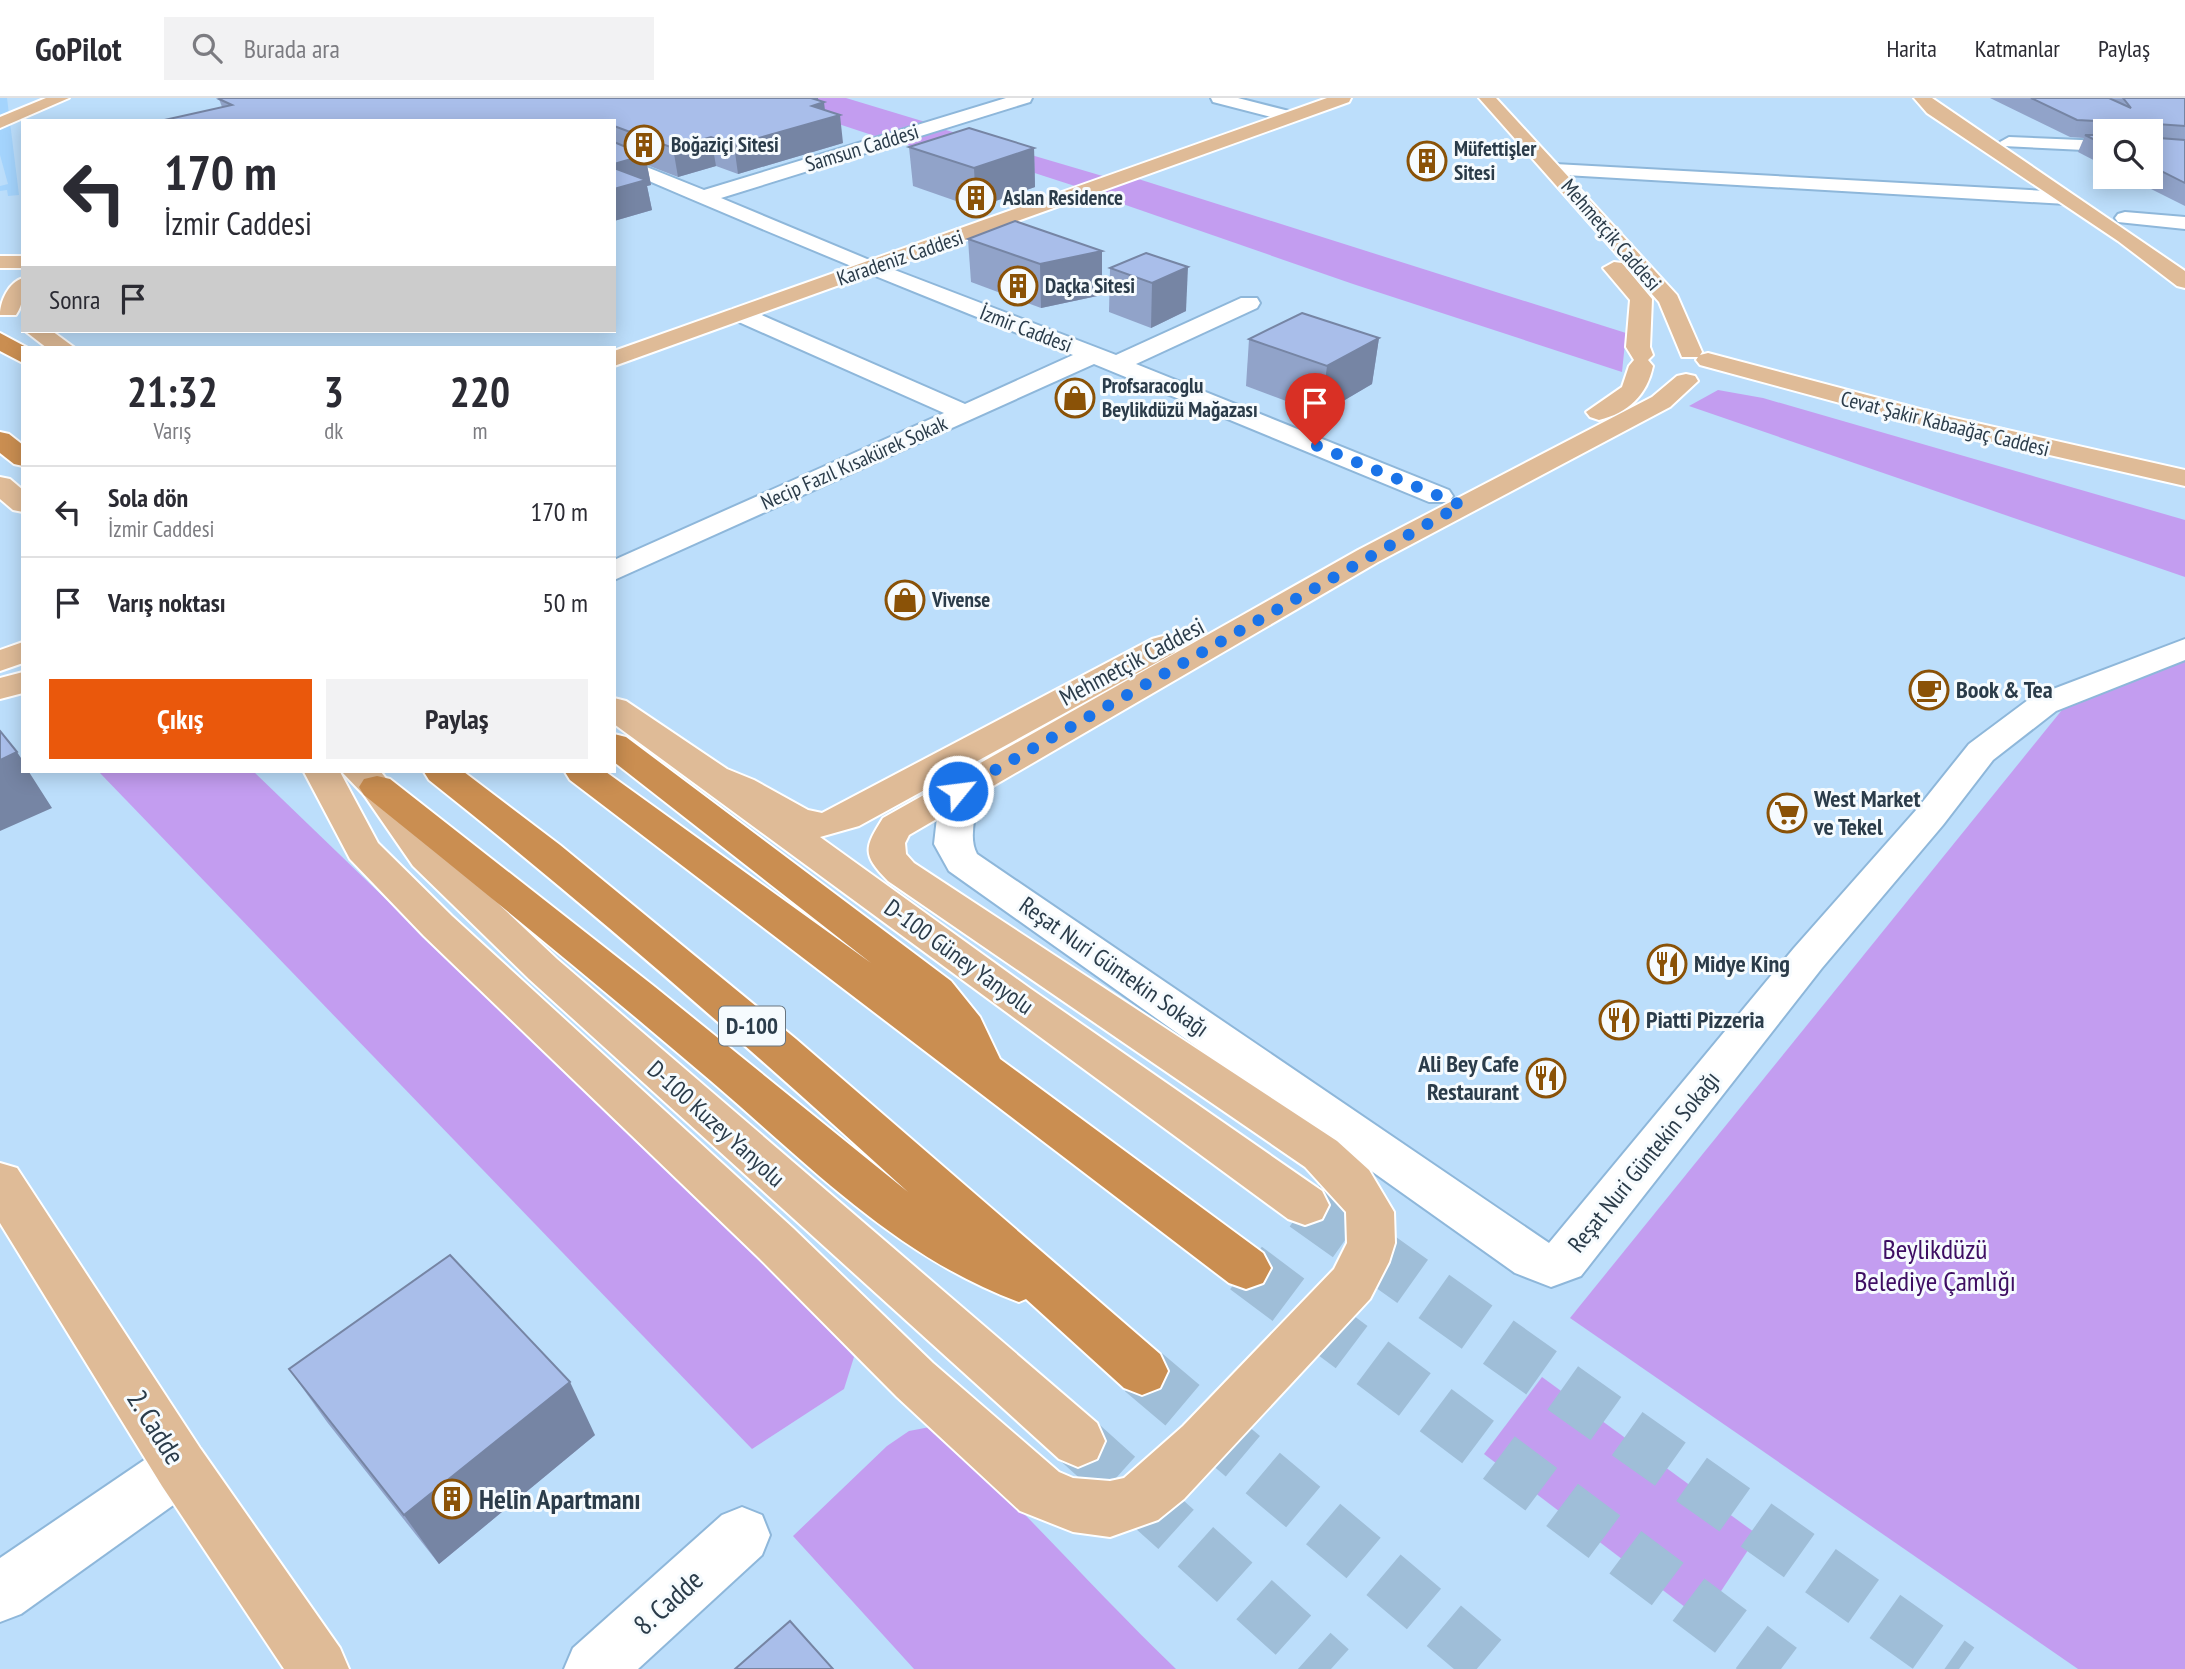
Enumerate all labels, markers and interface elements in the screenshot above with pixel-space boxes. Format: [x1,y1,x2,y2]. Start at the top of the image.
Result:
search box [164,17,654,80]
text: GoPilot [35,27,122,70]
icon: search [188,29,226,67]
text: Burada ara [244,32,340,65]
text: Harita [1886,33,1937,64]
text: Katmanlar [1975,33,2060,64]
text: Paylaş [2098,33,2150,64]
street label: Samsun Caddesi [802,117,922,178]
map controls [2093,119,2163,189]
button: search [2093,119,2163,189]
building icon: Boğaziçi Sitesi [623,124,665,166]
place label: Boğaziçi Sitesi [671,131,779,158]
place label: Müfettişler Sitesi [1454,135,1537,186]
text: 170 m [164,140,277,204]
building icon: Müfettişler Sitesi [1406,140,1448,182]
icon: left [49,147,140,238]
street label: Mehmetçik Caddesi [1555,173,1667,296]
building icon: Aslan Residence [955,177,997,219]
place label: Aslan Residence [1002,184,1123,211]
text: İzmir Caddesi [164,202,312,244]
street label: Karadeniz Caddesi [833,223,967,292]
building icon: Daçka Sitesi [997,265,1039,307]
place label: Daçka Sitesi [1045,272,1135,299]
icon: arrive [114,280,152,318]
text: Sonra [49,283,100,316]
street label: İzmir Caddesi [976,299,1076,359]
text: 21:32 [127,364,218,419]
text: 3 [324,364,344,419]
text: 220 [450,364,510,419]
place label: Profsaracoglu Beylikdüzü Mağazası [1102,372,1258,423]
pin [1285,373,1345,445]
shop icon: Profsaracoglu Beylikdüzü Mağazası [1054,377,1096,419]
icon: arrive [1296,384,1334,422]
street label: Cevat Şakir Kabaağaç Caddesi [1838,385,2052,462]
street label: Necip Fazıl Kısakürek Sokak [757,409,951,516]
text: Varış [153,416,191,445]
text: dk [324,416,343,445]
text: m [472,416,487,445]
text: Sola dön [108,481,188,514]
icon: left [49,493,87,531]
text: 170 m [530,495,588,528]
text: İzmir Caddesi [108,514,214,543]
shop icon: Vivense [884,579,926,621]
icon: arrive [49,584,87,622]
text: Varış noktası [108,586,226,619]
text: 50 m [542,586,588,619]
place label: Vivense [931,586,990,613]
street label: Mehmetçik Caddesi [1054,610,1209,713]
cafe icon: Book & Tea [1908,669,1950,711]
place label: Book & Tea [1956,674,2053,705]
button: Çıkış [49,679,312,759]
button: Paylaş [326,679,588,759]
position arrow [921,754,995,828]
place label: West Market ve Tekel [1813,783,1921,842]
supermarket icon: West Market ve Tekel [1766,792,1808,834]
street label: Reşat Nuri Güntekin Sokağı [1013,890,1215,1044]
street label: D-100 Güney Yanyolu [878,892,1040,1021]
restaurant icon: Midye King [1646,943,1688,985]
place label: Midye King [1694,948,1790,979]
restaurant icon: Piatti Pizzeria [1598,999,1640,1041]
place label: Piatti Pizzeria [1646,1004,1765,1035]
road number: D-100 [719,1007,785,1046]
place label: Ali Bey Cafe Restaurant [1417,1048,1519,1107]
street label: D-100 Kuzey Yanyolu [641,1054,792,1194]
restaurant icon: Ali Bey Cafe Restaurant [1525,1057,1567,1099]
street label: Reşat Nuri Güntekin Sokağı [1561,1065,1726,1259]
park label: Beylikdüzü Belediye Çamlığı [1854,1230,2016,1299]
street label: 2. Cadde [119,1383,194,1471]
building icon: Helin Apartmanı [431,1478,473,1520]
place label: Helin Apartmanı [479,1480,641,1517]
street label: 8. Cadde [625,1561,710,1643]

